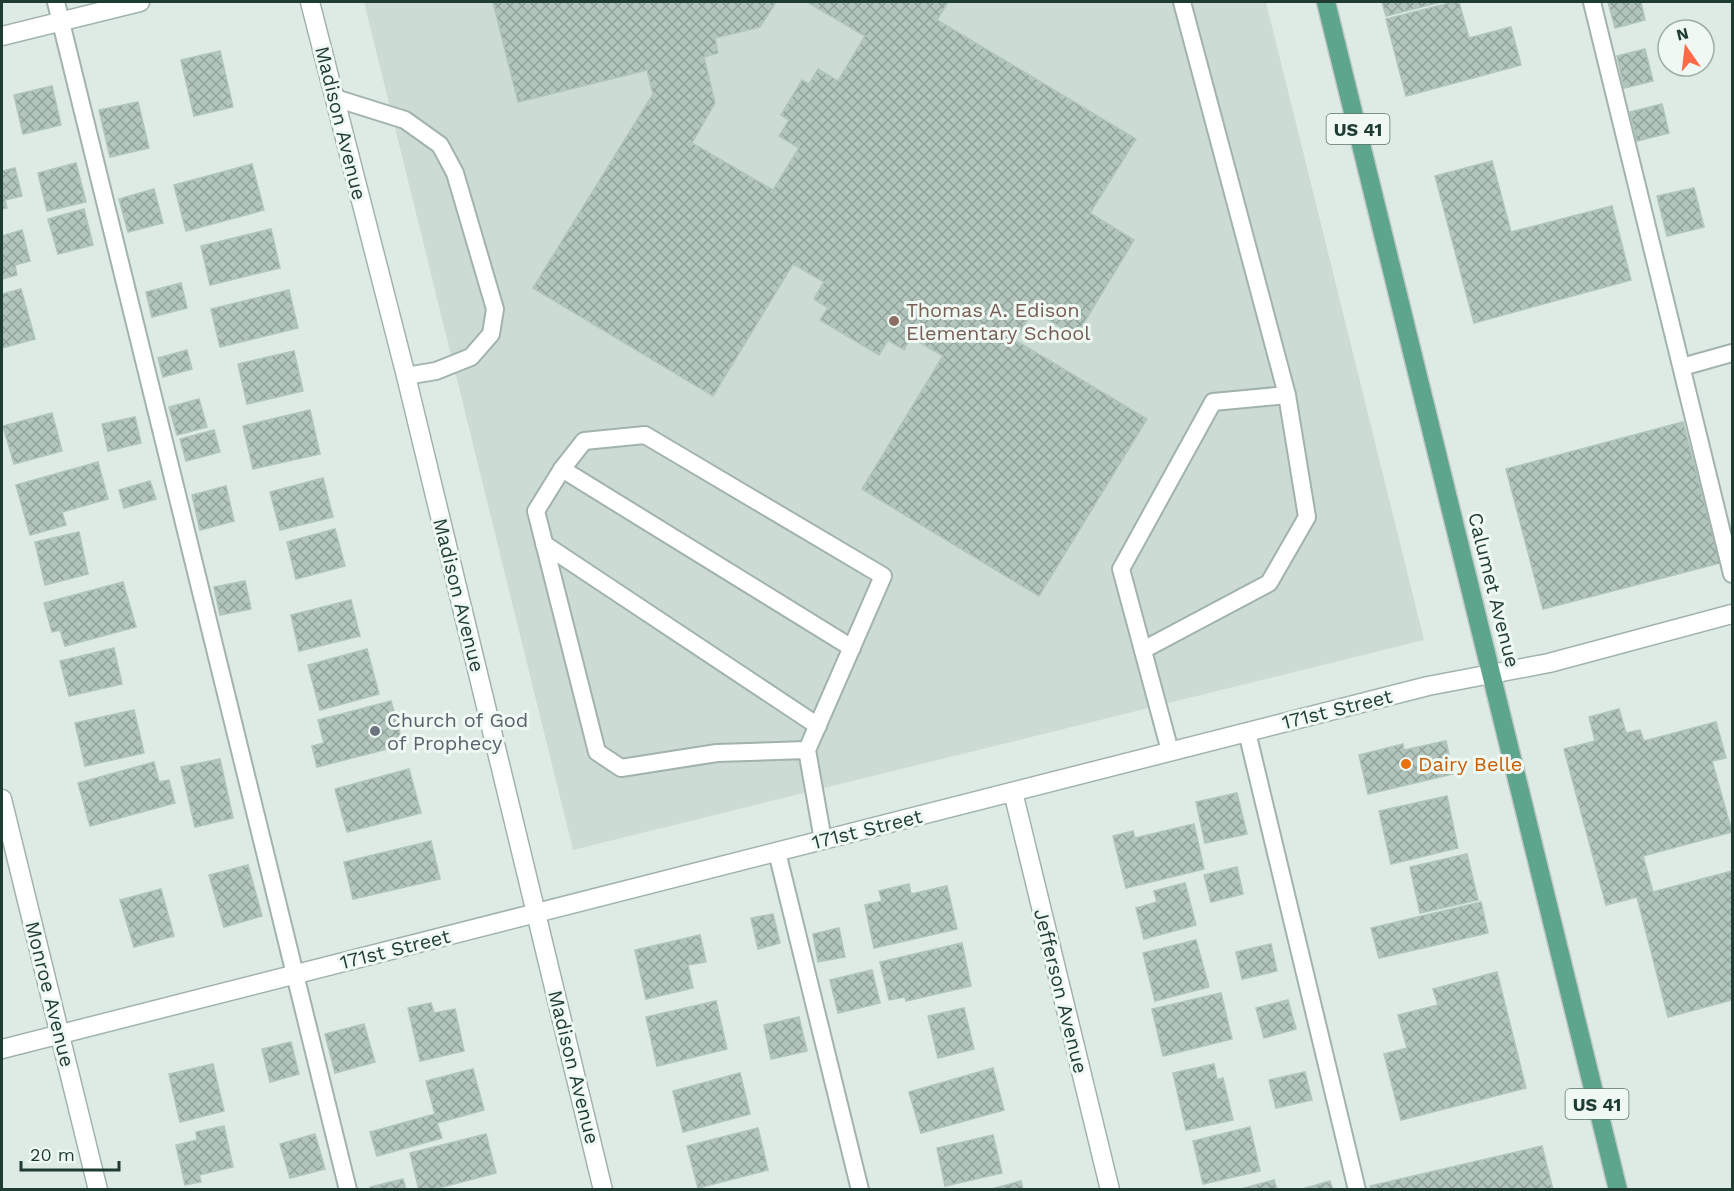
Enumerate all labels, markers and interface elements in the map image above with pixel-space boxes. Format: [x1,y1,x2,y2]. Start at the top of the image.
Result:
north arrow [1656,18,1716,78]
text: N [1674,23,1691,45]
street label: Madison Avenue [310,44,372,202]
road number: US 41 [1326,114,1390,144]
place label: Thomas A. Edison Elementary School [906,298,1090,345]
marker: Thomas A. Edison Elementary School [887,314,901,328]
street label: Calumet Avenue [1463,510,1525,670]
street label: Madison Avenue [428,516,490,674]
street label: 171st Street [1279,684,1395,734]
place label: Church of God of Prophecy [387,708,528,755]
marker: Church of God of Prophecy [368,724,382,738]
place label: Dairy Belle [1418,752,1522,776]
marker: Dairy Belle [1399,757,1413,771]
street label: 171st Street [809,804,925,854]
street label: Jefferson Avenue [1029,906,1093,1076]
street label: Monroe Avenue [20,919,80,1069]
street label: 171st Street [337,924,453,974]
street label: Madison Avenue [543,988,605,1146]
road number: US 41 [1566,1089,1628,1119]
scale bar [21,1134,118,1172]
text: 20 m [30,1144,75,1165]

